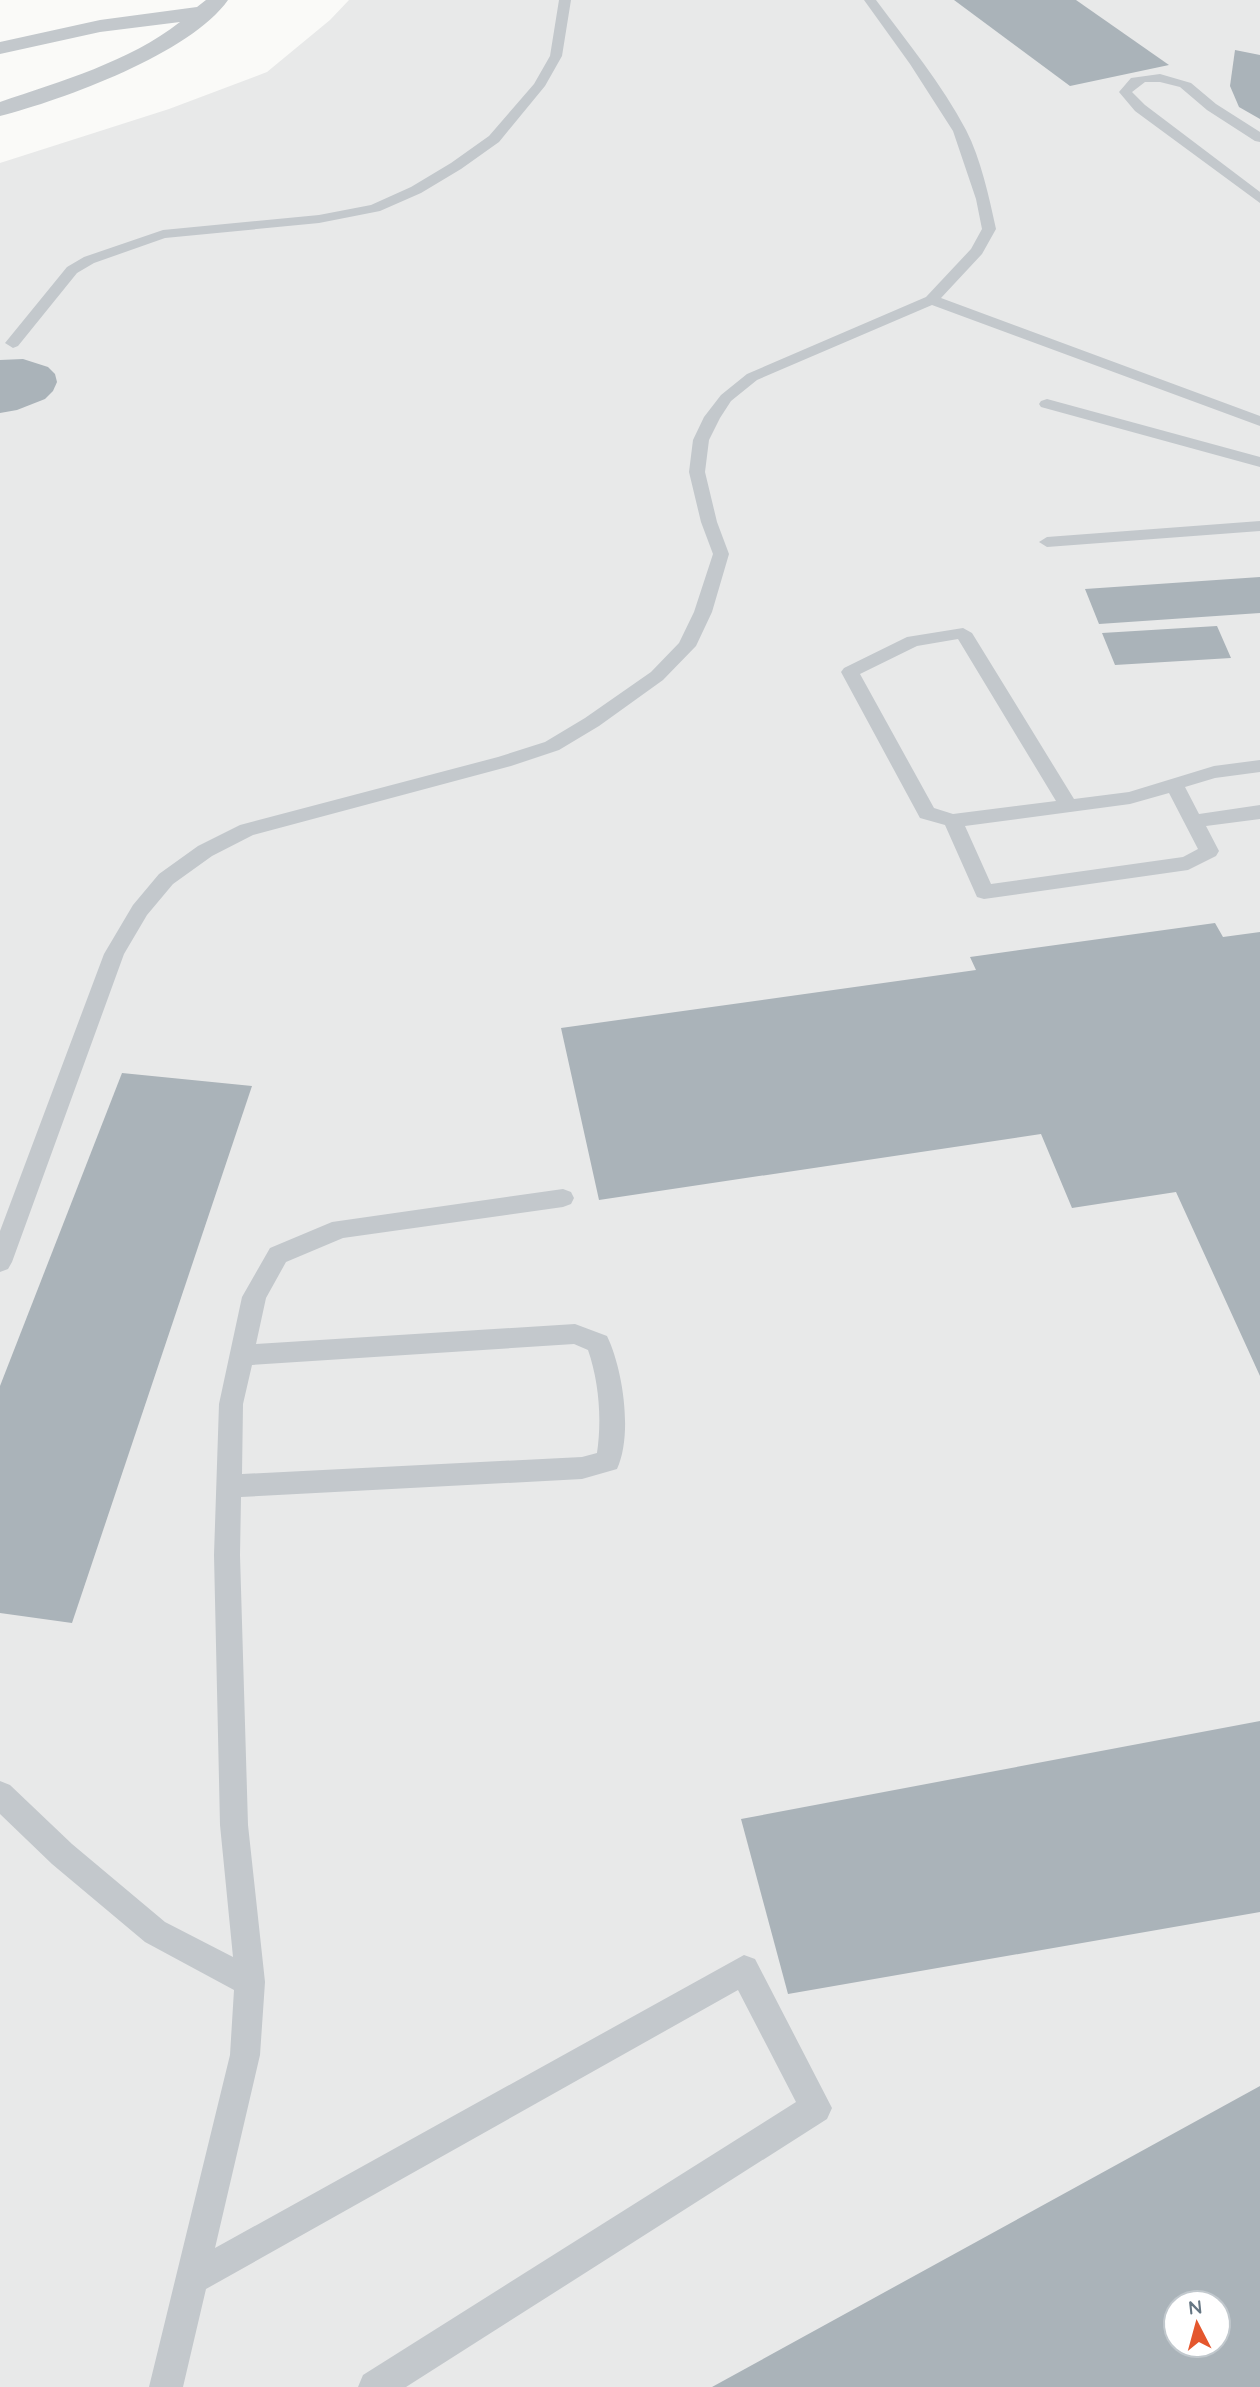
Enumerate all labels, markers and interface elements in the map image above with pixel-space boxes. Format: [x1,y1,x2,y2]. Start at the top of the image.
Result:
north arrow [1162,2289,1232,2359]
text: N [1187,2294,1203,2320]

